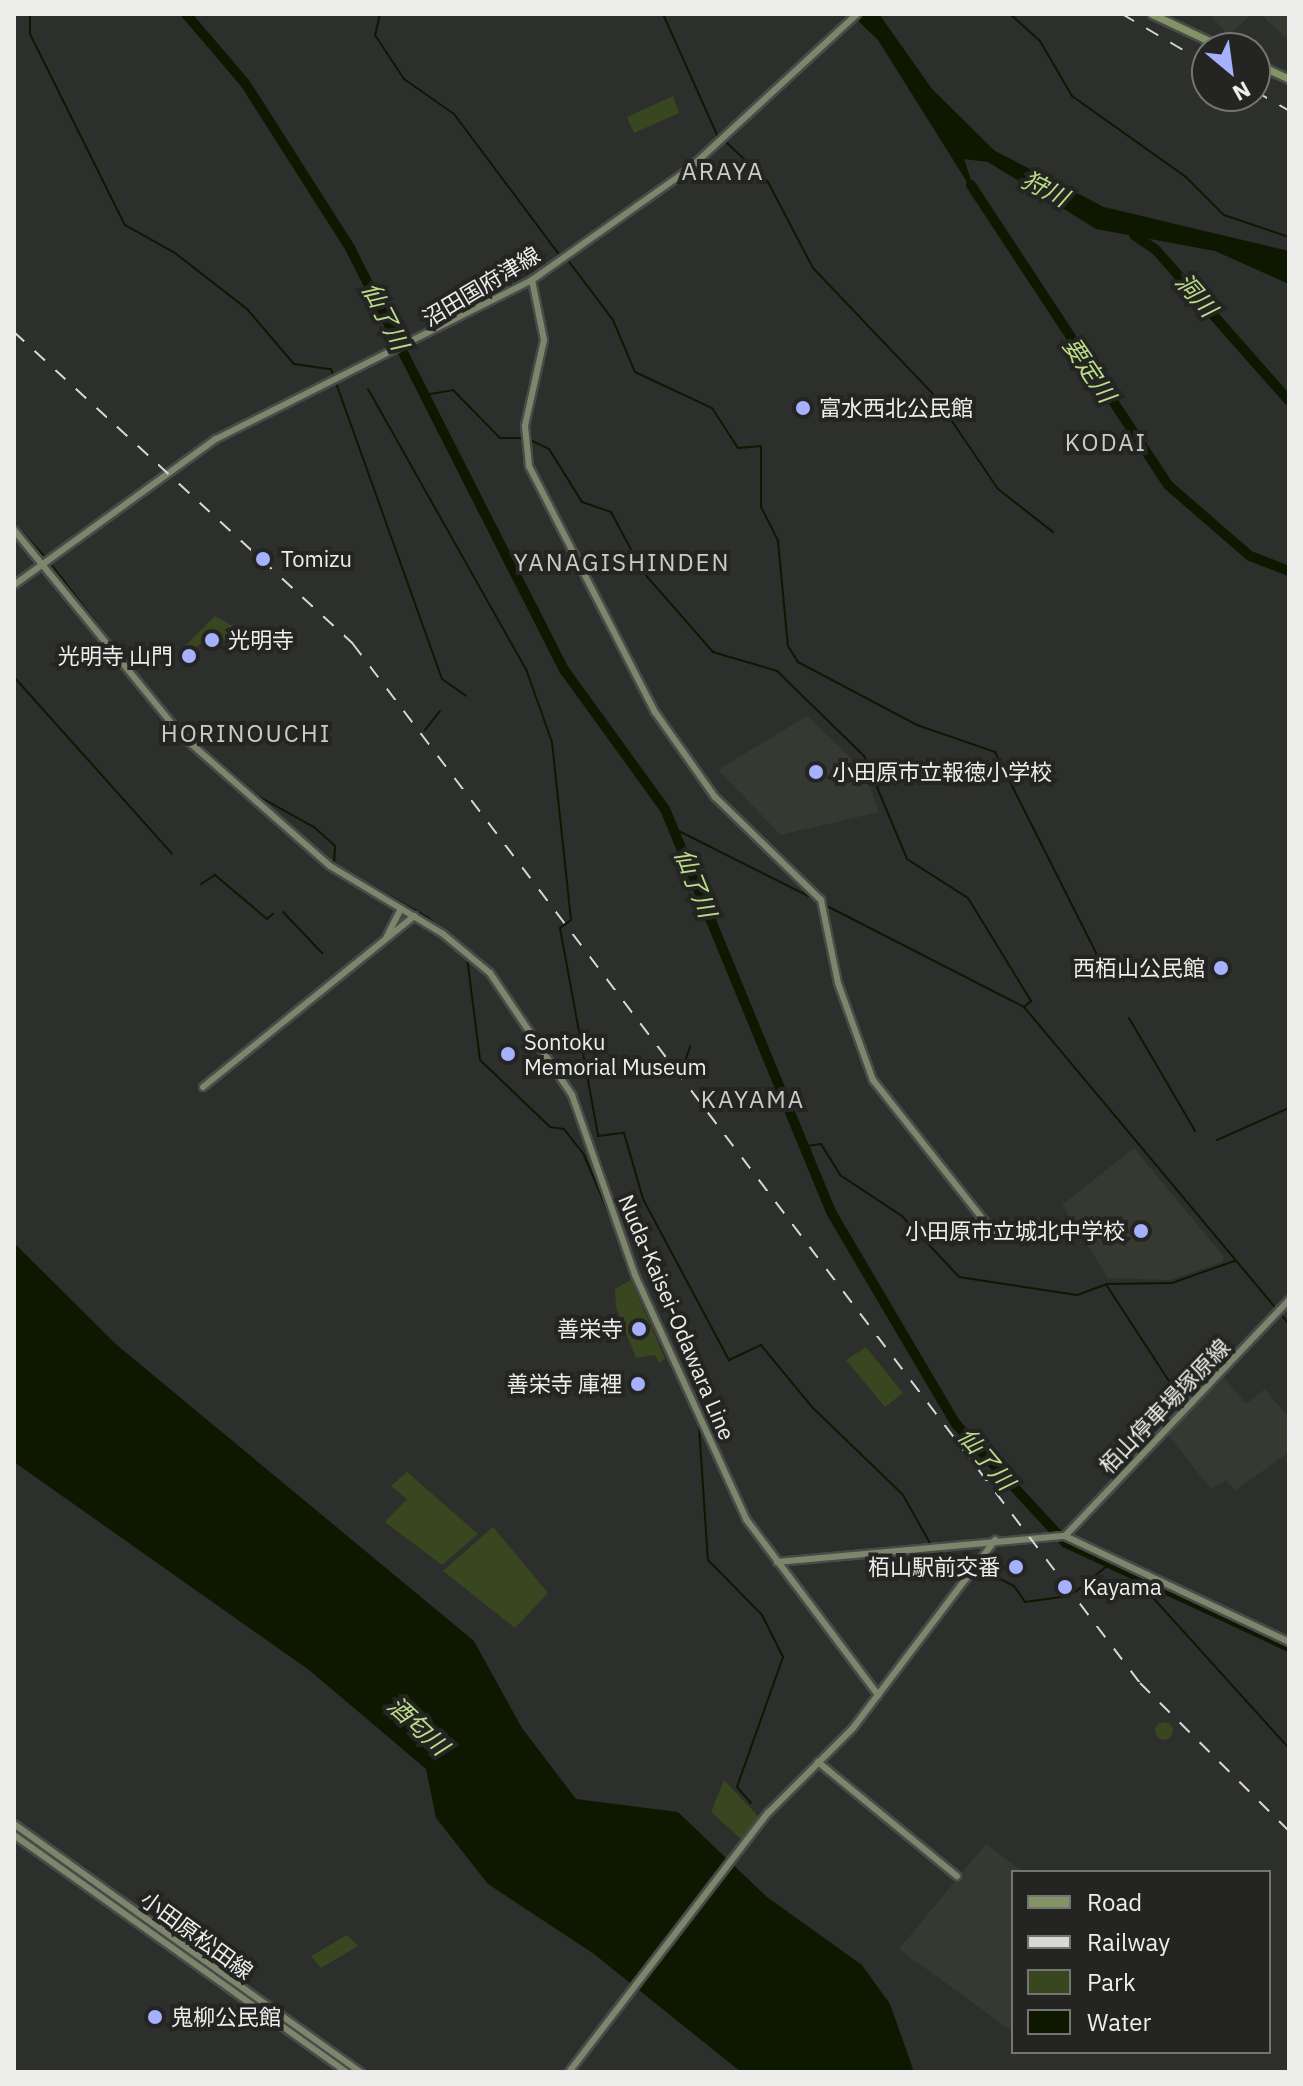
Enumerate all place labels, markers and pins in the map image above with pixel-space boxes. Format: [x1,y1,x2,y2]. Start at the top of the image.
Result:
place label: 富水西北公民館 [819,395,973,421]
marker: 富水西北公民館 [794,399,812,417]
place label: Tomizu [281,546,352,572]
marker: Tomizu [252,548,274,570]
place label: 光明寺 [228,627,294,653]
marker: 光明寺 [203,631,221,649]
place label: 光明寺 山門 [58,643,173,669]
marker: 光明寺 山門 [180,647,198,665]
place label: 小田原市立報徳小学校 [832,759,1052,785]
marker: 小田原市立報徳小学校 [807,763,825,781]
place label: 西栢山公民館 [1073,955,1205,981]
marker: 西栢山公民館 [1212,959,1230,977]
place label: Sontoku Memorial Museum [524,1028,707,1080]
marker: Sontoku Memorial Museum [499,1045,517,1063]
place label: 小田原市立城北中学校 [905,1218,1125,1244]
marker: 小田原市立城北中学校 [1132,1222,1150,1240]
place label: 善栄寺 [557,1316,623,1342]
marker: 善栄寺 [630,1320,648,1338]
place label: 善栄寺 庫裡 [507,1371,622,1397]
marker: 善栄寺 庫裡 [629,1375,647,1393]
place label: 栢山駅前交番 [868,1554,1000,1580]
marker: 栢山駅前交番 [1007,1558,1025,1576]
place label: Kayama [1083,1574,1162,1600]
marker: Kayama [1054,1576,1076,1598]
place label: 鬼柳公民館 [171,2004,281,2030]
marker: 鬼柳公民館 [146,2008,164,2026]

